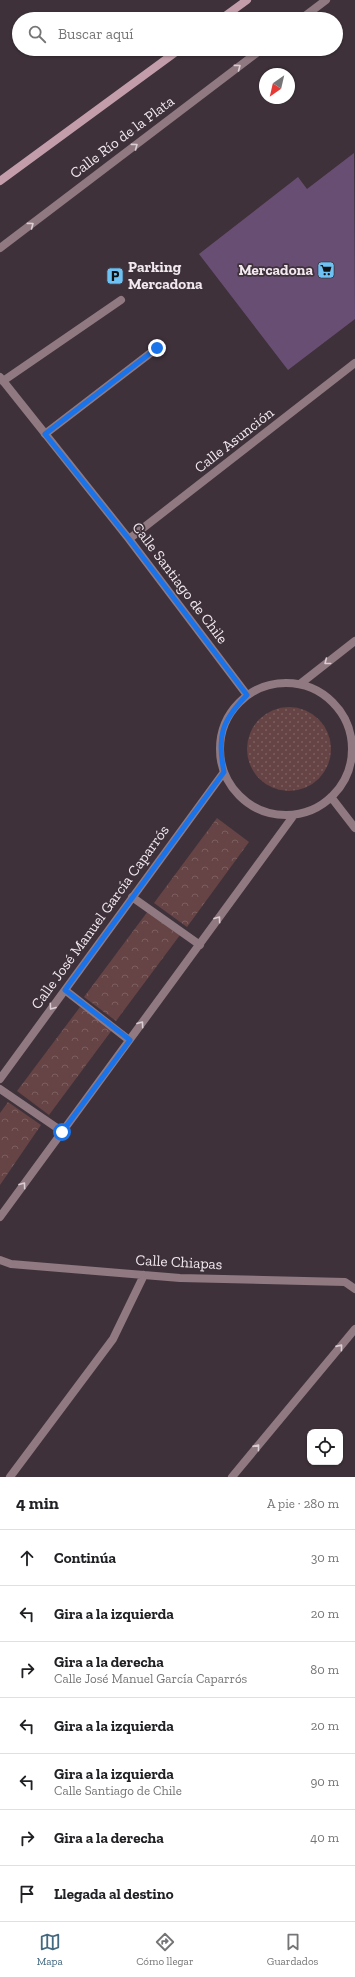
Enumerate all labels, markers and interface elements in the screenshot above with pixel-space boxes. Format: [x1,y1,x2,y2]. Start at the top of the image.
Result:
search box [12,12,343,56]
icon: search [26,23,48,45]
text: Buscar aquí [58,25,134,43]
one-way arrow [234,64,241,72]
north arrow [259,68,295,104]
street label: Calle Río de la Plata [66,92,178,182]
one-way arrow [130,144,137,151]
one-way arrow [27,222,34,229]
place label: Parking Mercadona [128,258,203,293]
supermarket icon: Mercadona [316,260,336,280]
place label: Mercadona [238,261,313,279]
parking icon: Parking Mercadona [105,266,125,286]
route end [148,339,166,357]
street label: Calle Asunción [191,403,278,477]
street label: Calle Santiago de Chile [128,519,232,647]
one-way arrow [325,658,332,665]
street label: Calle José Manuel García Caparrós [27,821,173,1013]
one-way arrow [214,917,221,924]
one-way arrow [50,1003,57,1010]
one-way arrow [137,1021,144,1028]
route start [53,1123,71,1141]
one-way arrow [18,1183,25,1190]
street label: Calle Chiapas [135,1251,223,1273]
one-way arrow [335,1344,342,1352]
map controls [307,1429,343,1465]
button: locate [307,1429,343,1465]
one-way arrow [253,1445,260,1452]
text: 4 min [16,1493,59,1513]
text: A pie · 280 m [267,1496,339,1511]
icon: ahead [16,1547,38,1569]
text: Continúa [54,1549,116,1567]
text: 30 m [311,1550,339,1565]
icon: left [16,1603,38,1625]
text: Gira a la izquierda [54,1605,174,1623]
text: 20 m [311,1606,339,1621]
text: Gira a la derecha [54,1653,164,1671]
icon: right [16,1659,38,1681]
text: 80 m [310,1662,339,1677]
text: Calle José Manuel García Caparrós [54,1671,247,1686]
icon: left [16,1715,38,1737]
text: Gira a la izquierda [54,1717,174,1735]
text: 20 m [311,1718,339,1733]
text: Gira a la izquierda [54,1765,174,1783]
icon: left [16,1771,38,1793]
text: 90 m [310,1774,339,1789]
text: Calle Santiago de Chile [54,1783,182,1798]
icon: right [16,1827,38,1849]
text: Gira a la derecha [54,1829,164,1847]
text: 40 m [310,1830,339,1845]
icon: arrive [16,1883,38,1905]
text: Llegada al destino [54,1885,174,1903]
tab: Mapa [37,1931,63,1968]
tab: Cómo llegar [136,1931,194,1968]
tab: Guardados [267,1931,318,1968]

